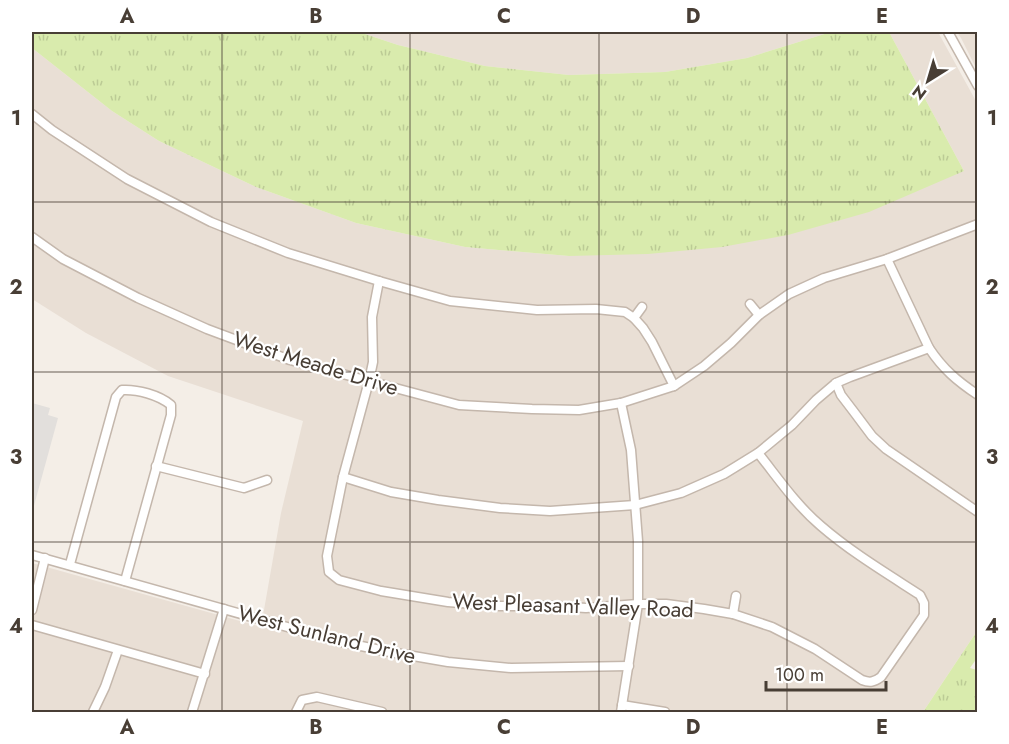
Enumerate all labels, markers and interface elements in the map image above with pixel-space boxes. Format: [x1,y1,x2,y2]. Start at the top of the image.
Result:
text: A [119,2,135,31]
text: B [309,2,323,31]
text: C [497,2,511,31]
text: D [686,2,700,31]
text: E [876,2,888,31]
north arrow [898,51,958,111]
text: N [907,80,931,106]
text: 1 [11,104,21,133]
text: 1 [987,104,997,133]
text: 2 [9,273,23,302]
text: 2 [985,273,999,302]
street label: West Meade Drive [229,323,403,403]
text: 3 [10,443,22,472]
text: 3 [986,443,998,472]
street label: West Pleasant Valley Road [452,585,694,625]
street label: West Sunland Drive [235,596,419,672]
text: 4 [9,612,23,641]
text: 4 [985,612,999,641]
scale bar [766,654,886,692]
text: 100 m [775,662,824,688]
text: A [119,713,135,742]
text: B [309,713,323,742]
text: C [497,713,511,742]
text: D [686,713,700,742]
text: E [876,713,888,742]

